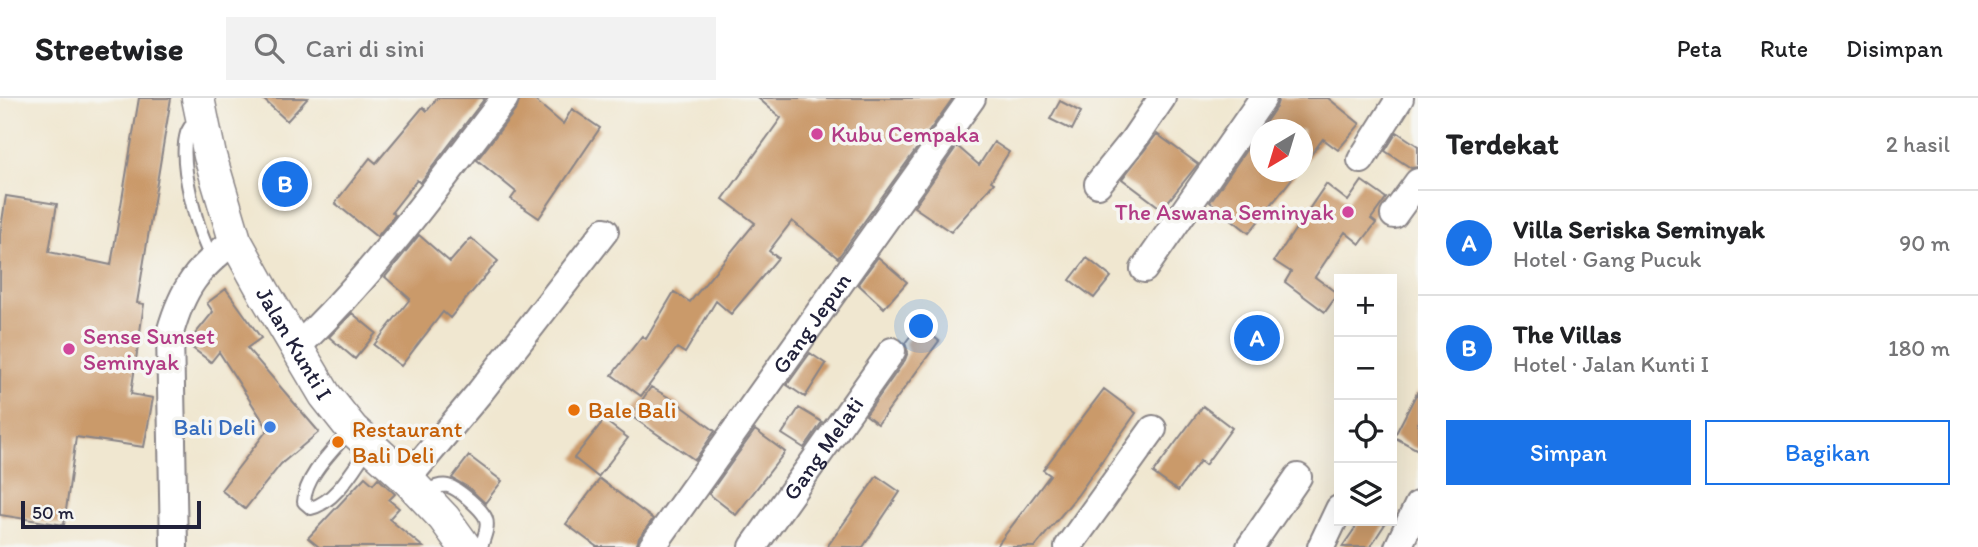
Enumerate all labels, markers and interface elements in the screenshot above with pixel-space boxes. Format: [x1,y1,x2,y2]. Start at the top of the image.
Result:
search box [226,17,716,80]
text: Streetwise [35,29,184,68]
icon: search [250,29,288,67]
text: Cari di sini [306,32,425,64]
text: Peta [1677,34,1722,63]
text: Rute [1760,34,1808,63]
text: Disimpan [1846,34,1943,63]
north arrow [1250,119,1313,182]
place label: Kubu Cempaka [831,120,980,148]
text: Terdekat [1446,125,1559,162]
marker: Kubu Cempaka [809,126,825,142]
text: 2 hasil [1886,130,1950,158]
pin: B [262,158,308,210]
place label: The Aswana Seminyak [1115,198,1334,226]
marker: The Aswana Seminyak [1340,204,1356,220]
text: Villa Seriska Seminyak [1513,213,1765,245]
text: A [1462,229,1476,257]
text: 90 m [1899,229,1950,257]
text: Hotel · Gang Pucuk [1513,245,1701,273]
street label: Gang Jepun [766,267,857,379]
map controls [1334,274,1397,526]
button: + [1334,274,1397,337]
street label: Jalan Kunti I [250,282,339,405]
your location [904,309,938,343]
pin: A [1234,312,1280,364]
text: The Villas [1513,318,1622,350]
place label: Sense Sunset Seminyak [83,322,215,376]
text: B [1462,334,1476,362]
text: 180 m [1888,334,1950,362]
button: − [1334,337,1397,400]
marker: Sense Sunset Seminyak [61,341,77,357]
text: Hotel · Jalan Kunti I [1513,350,1709,378]
street label: Gang Melati [777,391,869,505]
place label: Bale Bali [588,396,676,424]
button: locate [1334,400,1397,463]
marker: Bale Bali [566,402,582,418]
place label: Bali Deli [174,413,256,441]
place label: Restaurant Bali Deli [352,415,463,469]
marker: Bali Deli [262,419,278,435]
button: Simpan [1446,420,1691,485]
button: Bagikan [1705,420,1950,485]
marker: Restaurant Bali Deli [330,434,346,450]
button: layers [1334,463,1397,526]
scale bar [21,498,201,530]
text: 50 m [32,501,74,524]

